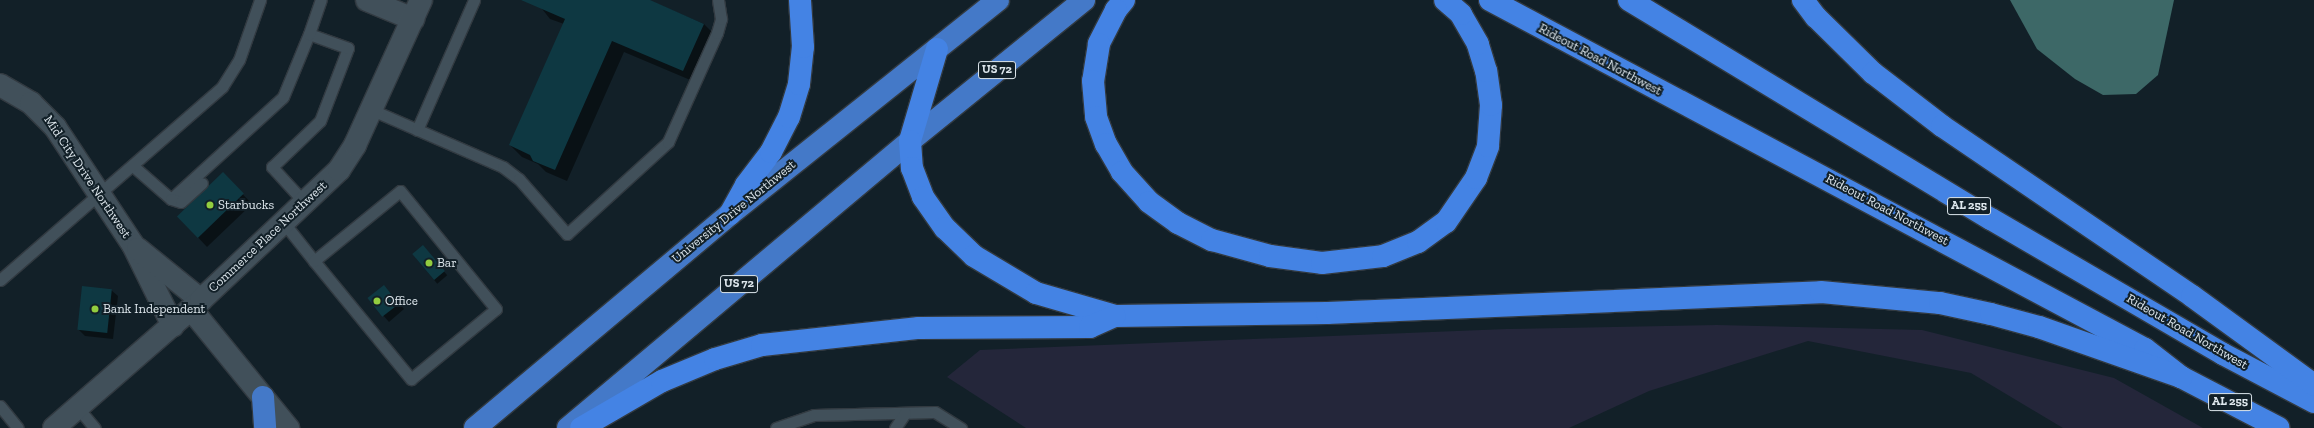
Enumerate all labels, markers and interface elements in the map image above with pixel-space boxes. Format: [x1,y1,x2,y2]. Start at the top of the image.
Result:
street label: Rideout Road Northwest [1536,21,1664,99]
road number: US 72 [978,60,1016,80]
street label: Mid City Drive Northwest [40,113,134,241]
street label: University Drive Northwest [669,157,799,267]
street label: Rideout Road Northwest [1823,171,1951,249]
street label: Commerce Place Northwest [206,178,330,296]
road number: AL 255 [1946,196,1992,216]
place label: Starbucks [218,197,274,213]
marker: Starbucks [205,200,215,210]
place label: Bar [437,255,457,271]
marker: Bar [424,258,434,268]
road number: US 72 [720,274,758,294]
street label: Rideout Road Northwest [2124,291,2250,373]
place label: Office [385,293,418,309]
marker: Office [372,296,382,306]
place label: Bank Independent [103,301,205,317]
marker: Bank Independent [90,304,100,314]
road number: AL 255 [2207,392,2253,412]

